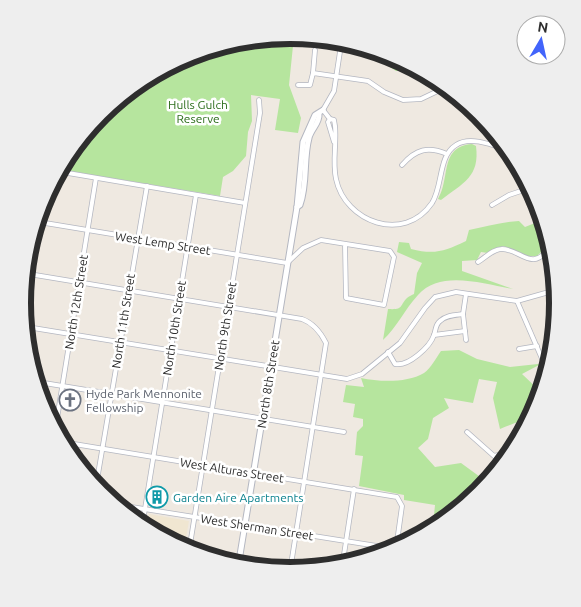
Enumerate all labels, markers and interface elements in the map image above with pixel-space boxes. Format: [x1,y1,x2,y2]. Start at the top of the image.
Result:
north arrow [516,15,566,65]
text: N [537,18,549,36]
park label: Hulls Gulch Reserve [168,98,228,125]
street label: West Lemp Street [114,229,212,257]
street label: North 12th Street [62,253,90,350]
street label: North 11th Street [109,272,137,369]
street label: North 10th Street [160,279,188,376]
street label: North 9th Street [212,281,238,371]
street label: North 8th Street [255,339,281,429]
place label: Hyde Park Mennonite Fellowship [86,387,202,414]
church icon: Hyde Park Mennonite Fellowship [58,388,82,412]
street label: West Alturas Street [179,455,285,485]
building icon: Garden Aire Apartments [145,485,169,509]
place label: Garden Aire Apartments [173,491,304,504]
street label: West Sherman Street [200,512,315,542]

